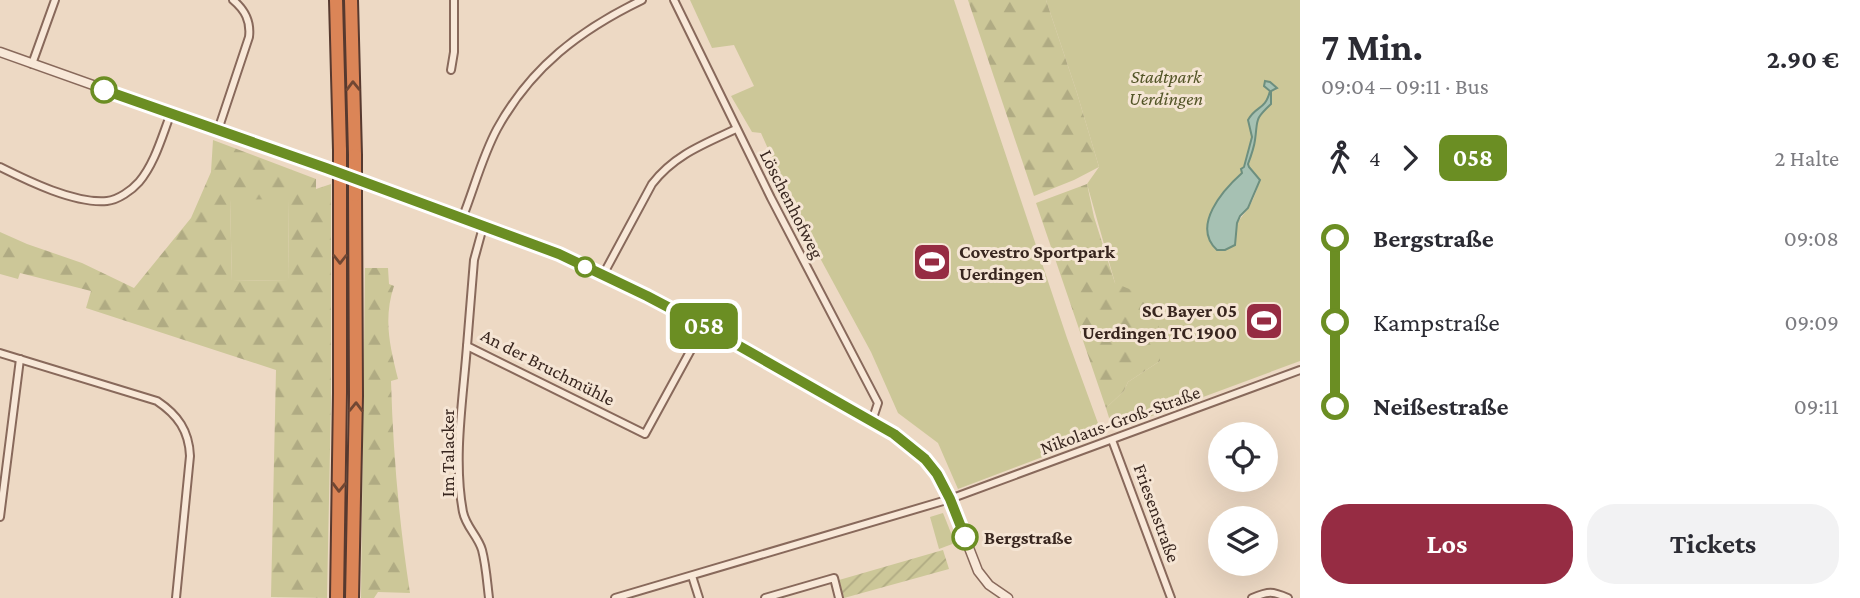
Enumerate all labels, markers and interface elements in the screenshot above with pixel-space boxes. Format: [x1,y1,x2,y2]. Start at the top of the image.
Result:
text: 7 Min. [1321,26,1423,68]
text: 2.90 € [1767,45,1839,74]
park label: Stadtpark Uerdingen [1129,66,1203,109]
text: 09:04 – 09:11 · Bus [1321,73,1489,99]
unlabelled marker [91,77,117,103]
one-way arrow [345,81,361,91]
icon: walk [1321,139,1359,177]
icon: forward [1391,139,1429,177]
text: 058 [1453,144,1493,171]
text: 4 [1369,145,1381,171]
text: 2 Halte [1774,145,1839,171]
street label: Löschenhofweg [756,146,828,262]
text: Bergstraße [1373,224,1494,253]
text: 09:08 [1784,225,1839,251]
sports icon: Covestro Sportpark Uerdingen [911,241,953,283]
place label: Covestro Sportpark Uerdingen [959,241,1116,284]
one-way arrow [332,255,348,265]
unlabelled marker [575,257,595,277]
place label: SC Bayer 05 Uerdingen TC 1900 [1082,300,1237,343]
sports icon: SC Bayer 05 Uerdingen TC 1900 [1243,300,1285,342]
line badge: 058 [664,303,744,349]
text: Kampstraße [1373,308,1500,337]
text: 09:09 [1784,309,1839,335]
text: 058 [684,312,724,339]
street label: An der Bruchmühle [478,324,618,410]
street label: Nikolaus-Groß-Straße [1037,381,1203,459]
text: Neißestraße [1373,392,1509,421]
text: 09:11 [1794,393,1839,419]
one-way arrow [348,402,363,413]
street label: Im Talacker [437,408,458,497]
map controls [1208,422,1278,576]
button: locate [1208,422,1278,492]
street label: Friesenstraße [1129,461,1185,565]
one-way arrow [331,482,346,493]
button: Los [1321,504,1573,584]
button: Tickets [1587,504,1839,584]
button: layers [1208,506,1278,576]
marker: Bergstraße [952,524,978,550]
place label: Bergstraße [984,527,1072,548]

